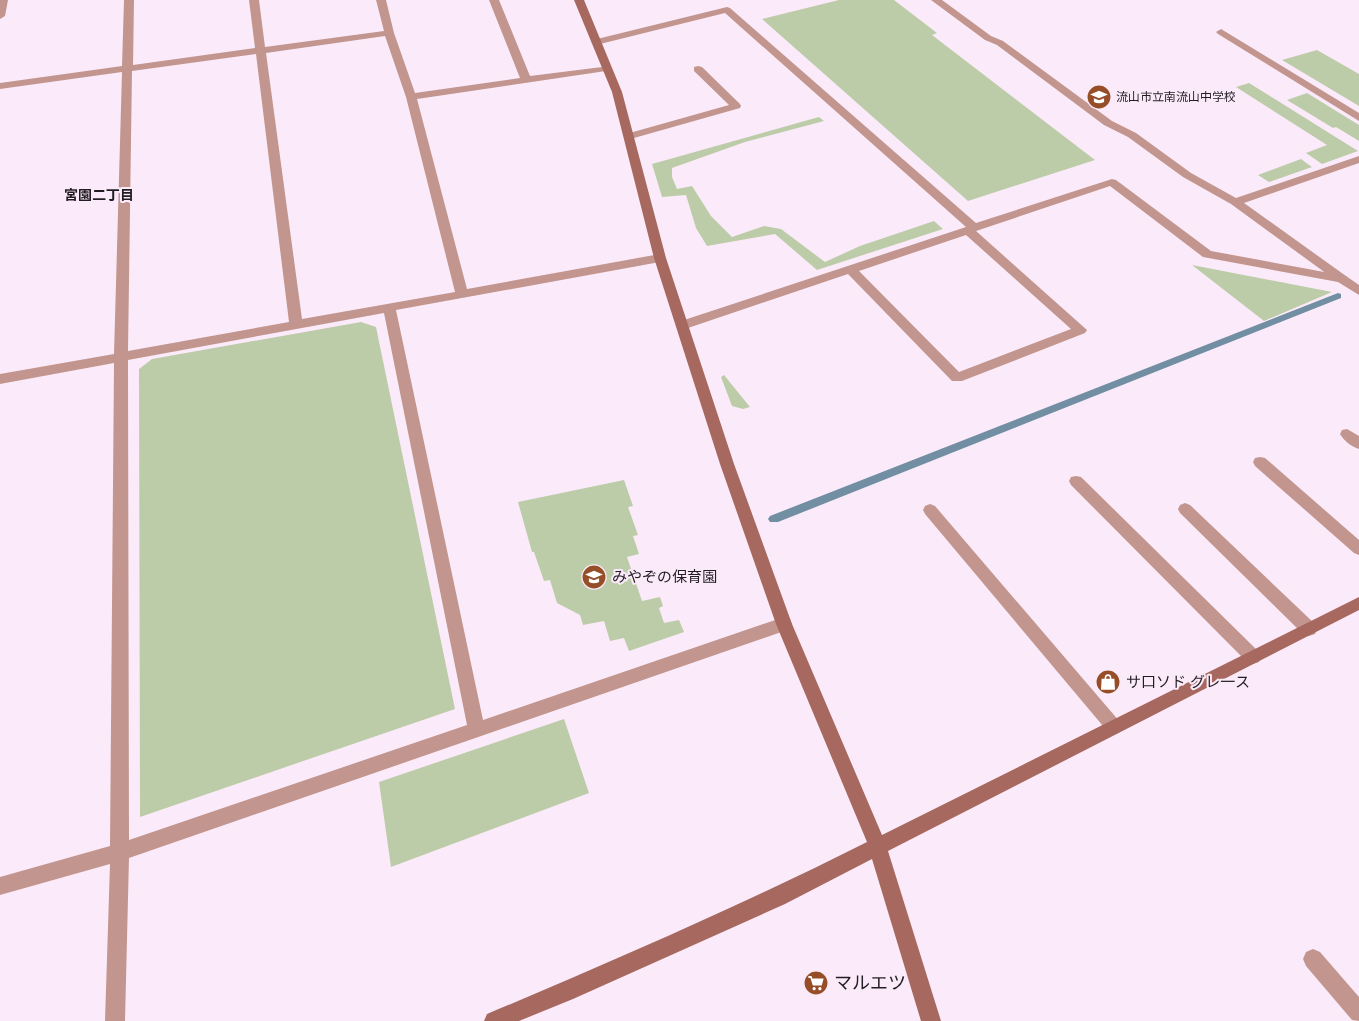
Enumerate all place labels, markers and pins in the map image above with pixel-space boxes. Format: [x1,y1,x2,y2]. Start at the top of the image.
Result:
school or university icon: 流山市立南流山中学校 [1086,84,1112,110]
place label: 流山市立南流山中学校 [1116,90,1236,104]
school or university icon: みやぞの保育園 [581,564,607,590]
place label: みやぞの保育園 [612,568,717,586]
shop icon: サ口ソド グレ一ス [1095,669,1121,695]
place label: サ口ソド グレ一ス [1126,673,1250,691]
supermarket icon: マルエツ [803,970,829,996]
place label: マルエツ [834,972,906,994]

